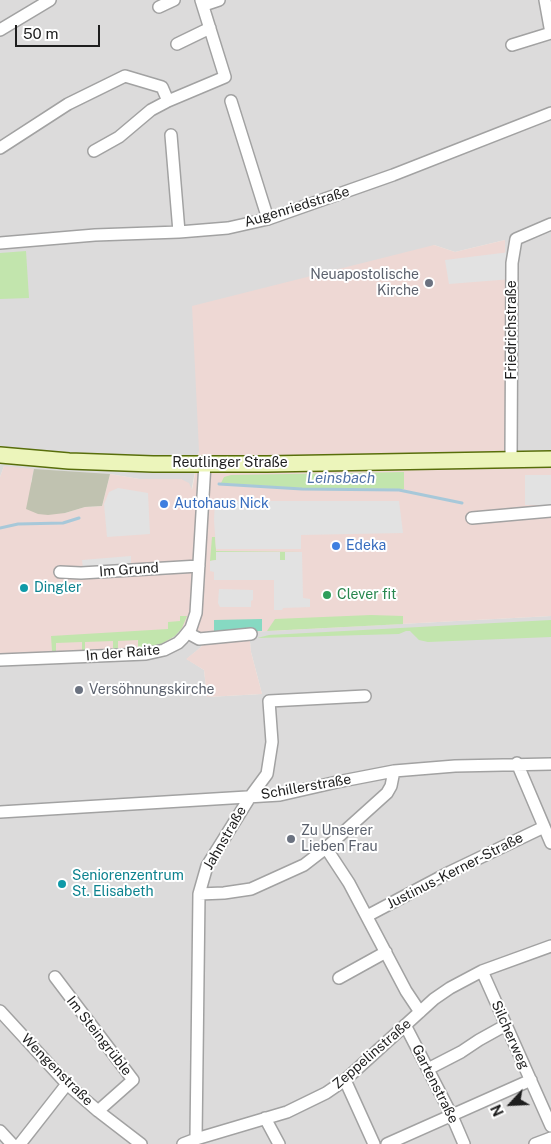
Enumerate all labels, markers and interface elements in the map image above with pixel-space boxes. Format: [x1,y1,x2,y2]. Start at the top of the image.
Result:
scale bar [18,15,102,47]
text: 50 m [23,25,58,42]
street label: Augenriedstraße [242,183,352,231]
place label: Neuapostolische Kirche [310,267,419,300]
marker: Neuapostolische Kirche [423,277,435,289]
street label: Friedrichstraße [504,280,520,380]
street label: Reutlinger Straße [172,455,288,471]
water label: Leinsbach [307,469,375,487]
place label: Autohaus Nick [174,496,269,512]
marker: Autohaus Nick [158,498,170,510]
place label: Edeka [346,538,386,554]
marker: Edeka [330,540,342,552]
street label: Im Grund [99,560,159,580]
place label: Dingler [34,580,81,596]
marker: Dingler [18,582,30,594]
place label: Clever fit [337,587,397,603]
marker: Clever fit [321,589,333,601]
street label: In der Raite [85,641,161,665]
place label: Versöhnungskirche [89,682,214,698]
marker: Versöhnungskirche [73,684,85,696]
street label: Schillerstraße [260,771,352,803]
street label: Jahnstraße [200,803,250,873]
place label: Zu Unserer Lieben Frau [301,823,378,856]
street label: Justinus-Kerner-Straße [384,829,526,913]
marker: Zu Unserer Lieben Frau [285,833,297,845]
place label: Seniorenzentrum St. Elisabeth [72,868,184,900]
marker: Seniorenzentrum St. Elisabeth [56,878,68,890]
street label: Im Steingrüble [63,993,135,1079]
street label: Silcherweg [487,998,533,1072]
street label: Zeppelinstraße [329,1015,415,1093]
street label: Wengenstraße [18,1031,96,1109]
street label: Gartenstraße [408,1042,462,1126]
north arrow [486,1079,536,1129]
text: N [488,1102,507,1119]

